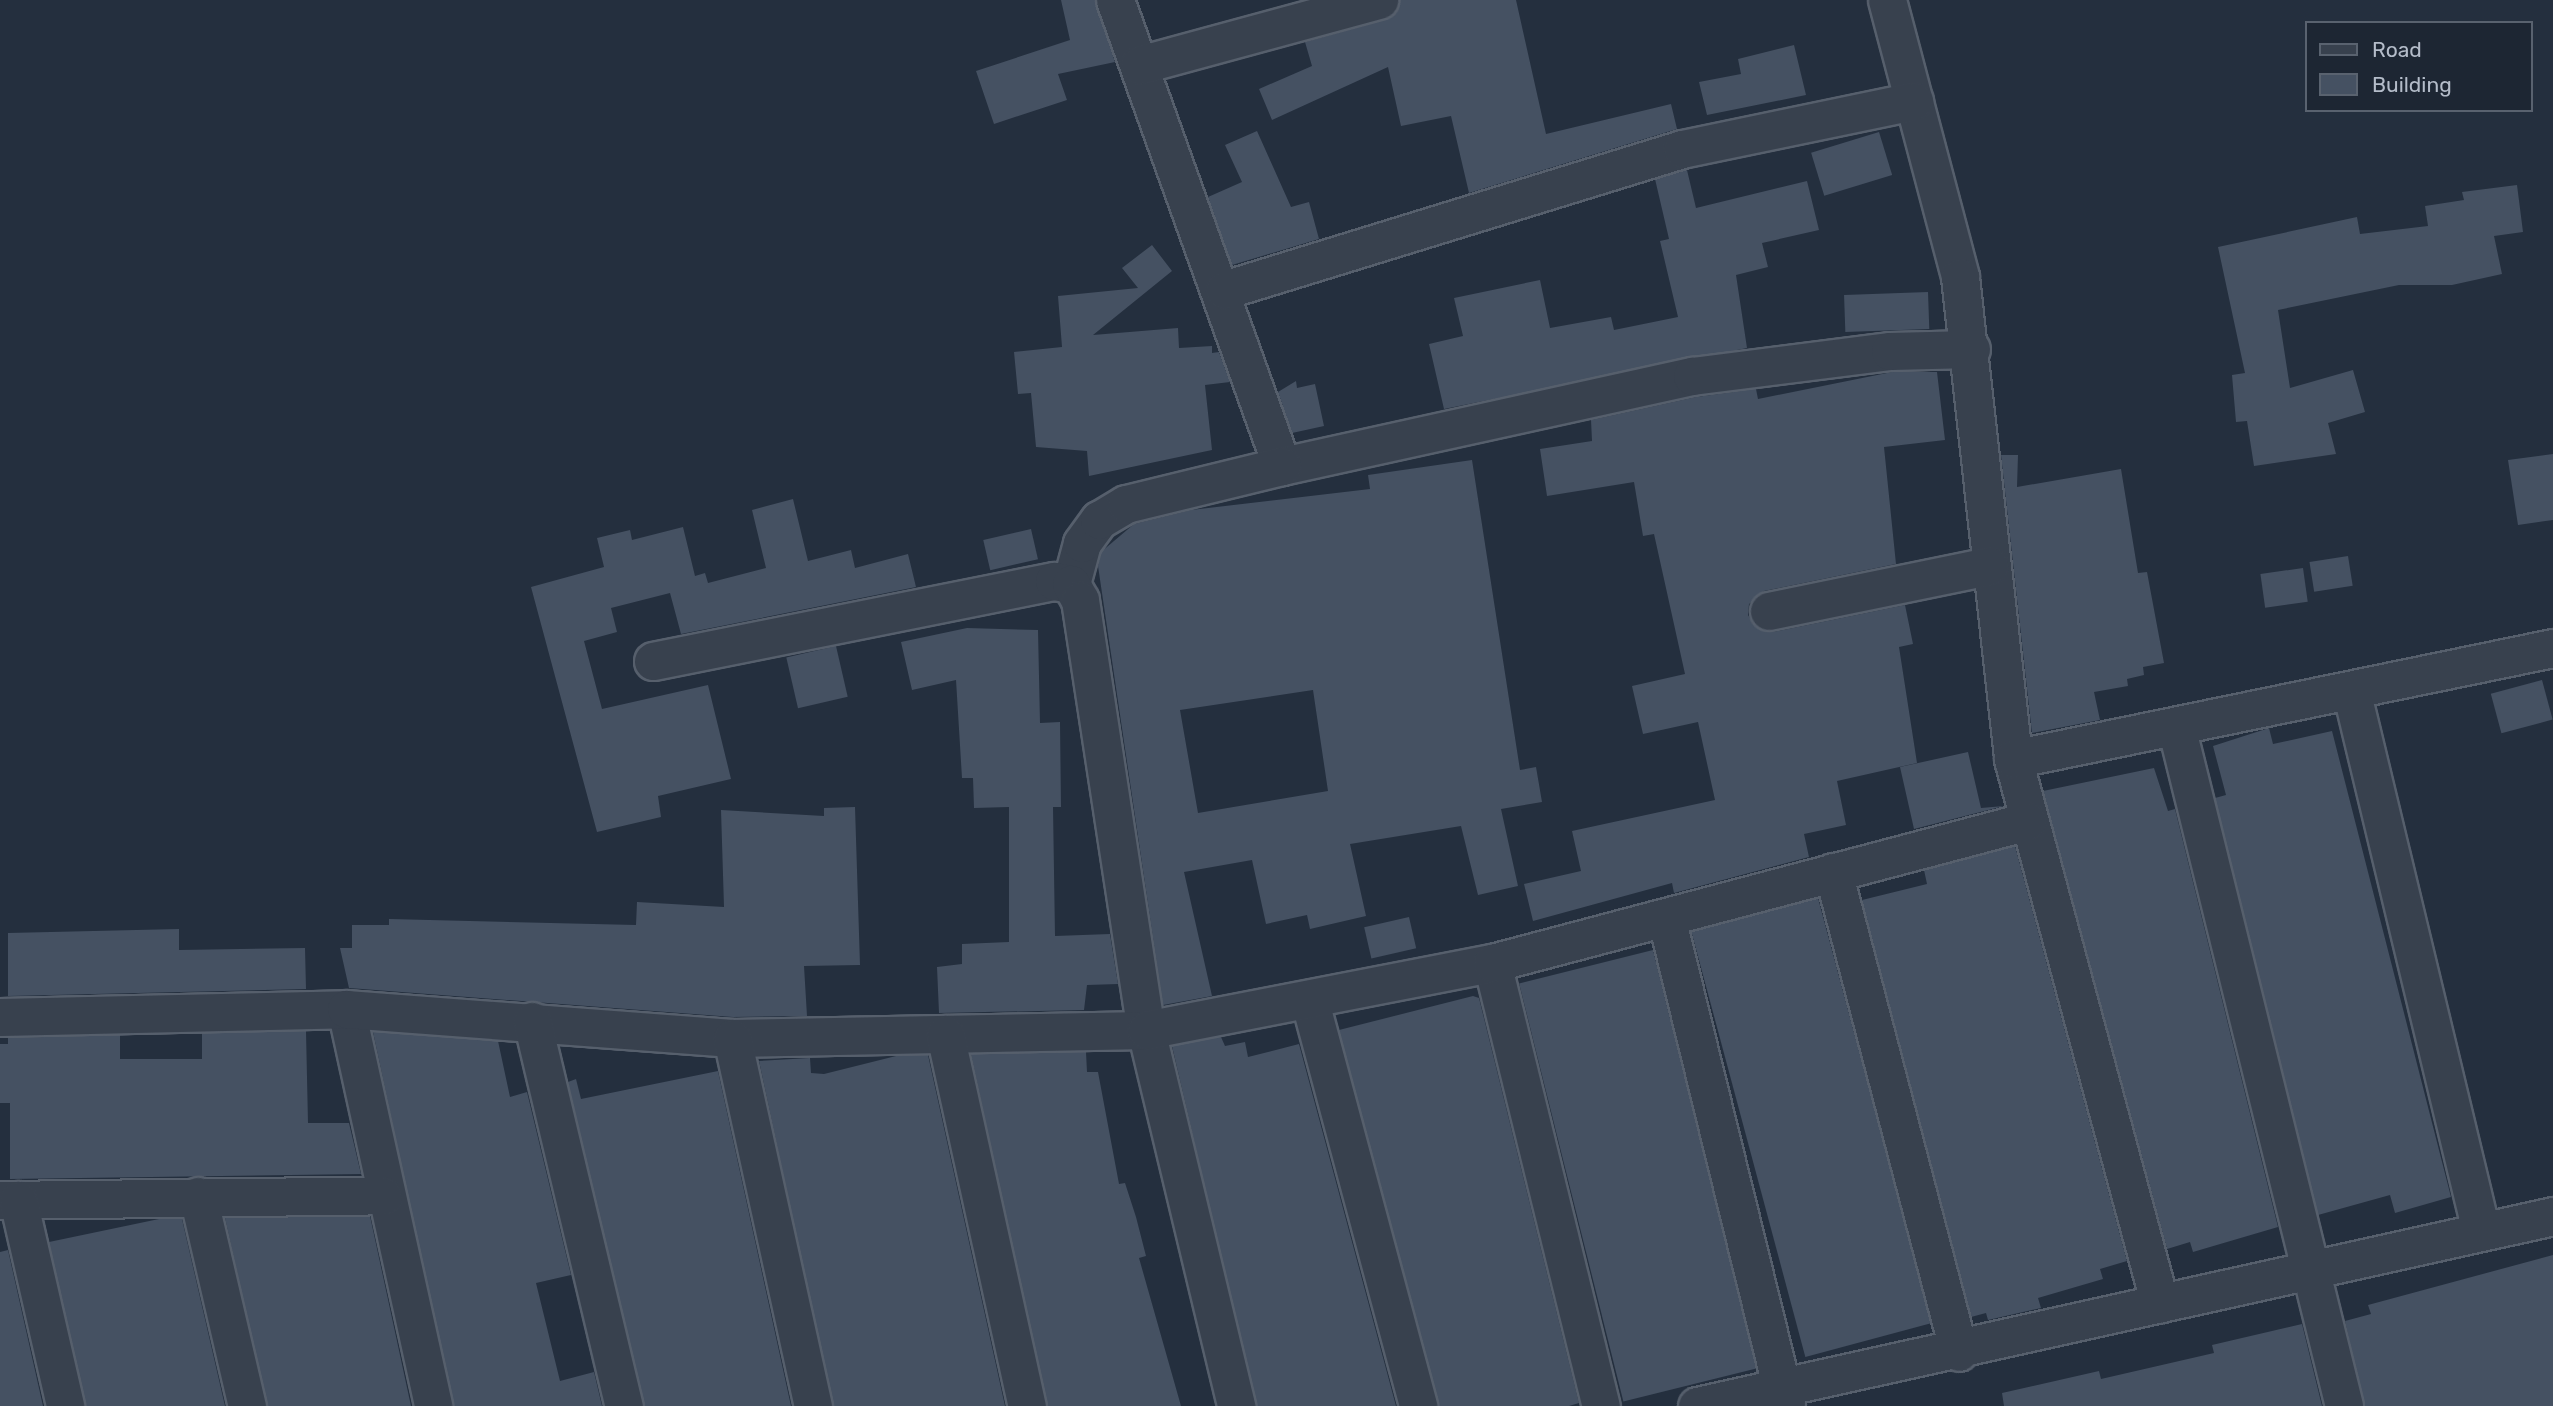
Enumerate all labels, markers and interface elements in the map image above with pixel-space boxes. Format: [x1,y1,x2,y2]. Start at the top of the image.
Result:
legend [2304,21,2532,112]
text: Road [2372,37,2422,62]
text: Building [2372,72,2452,97]

